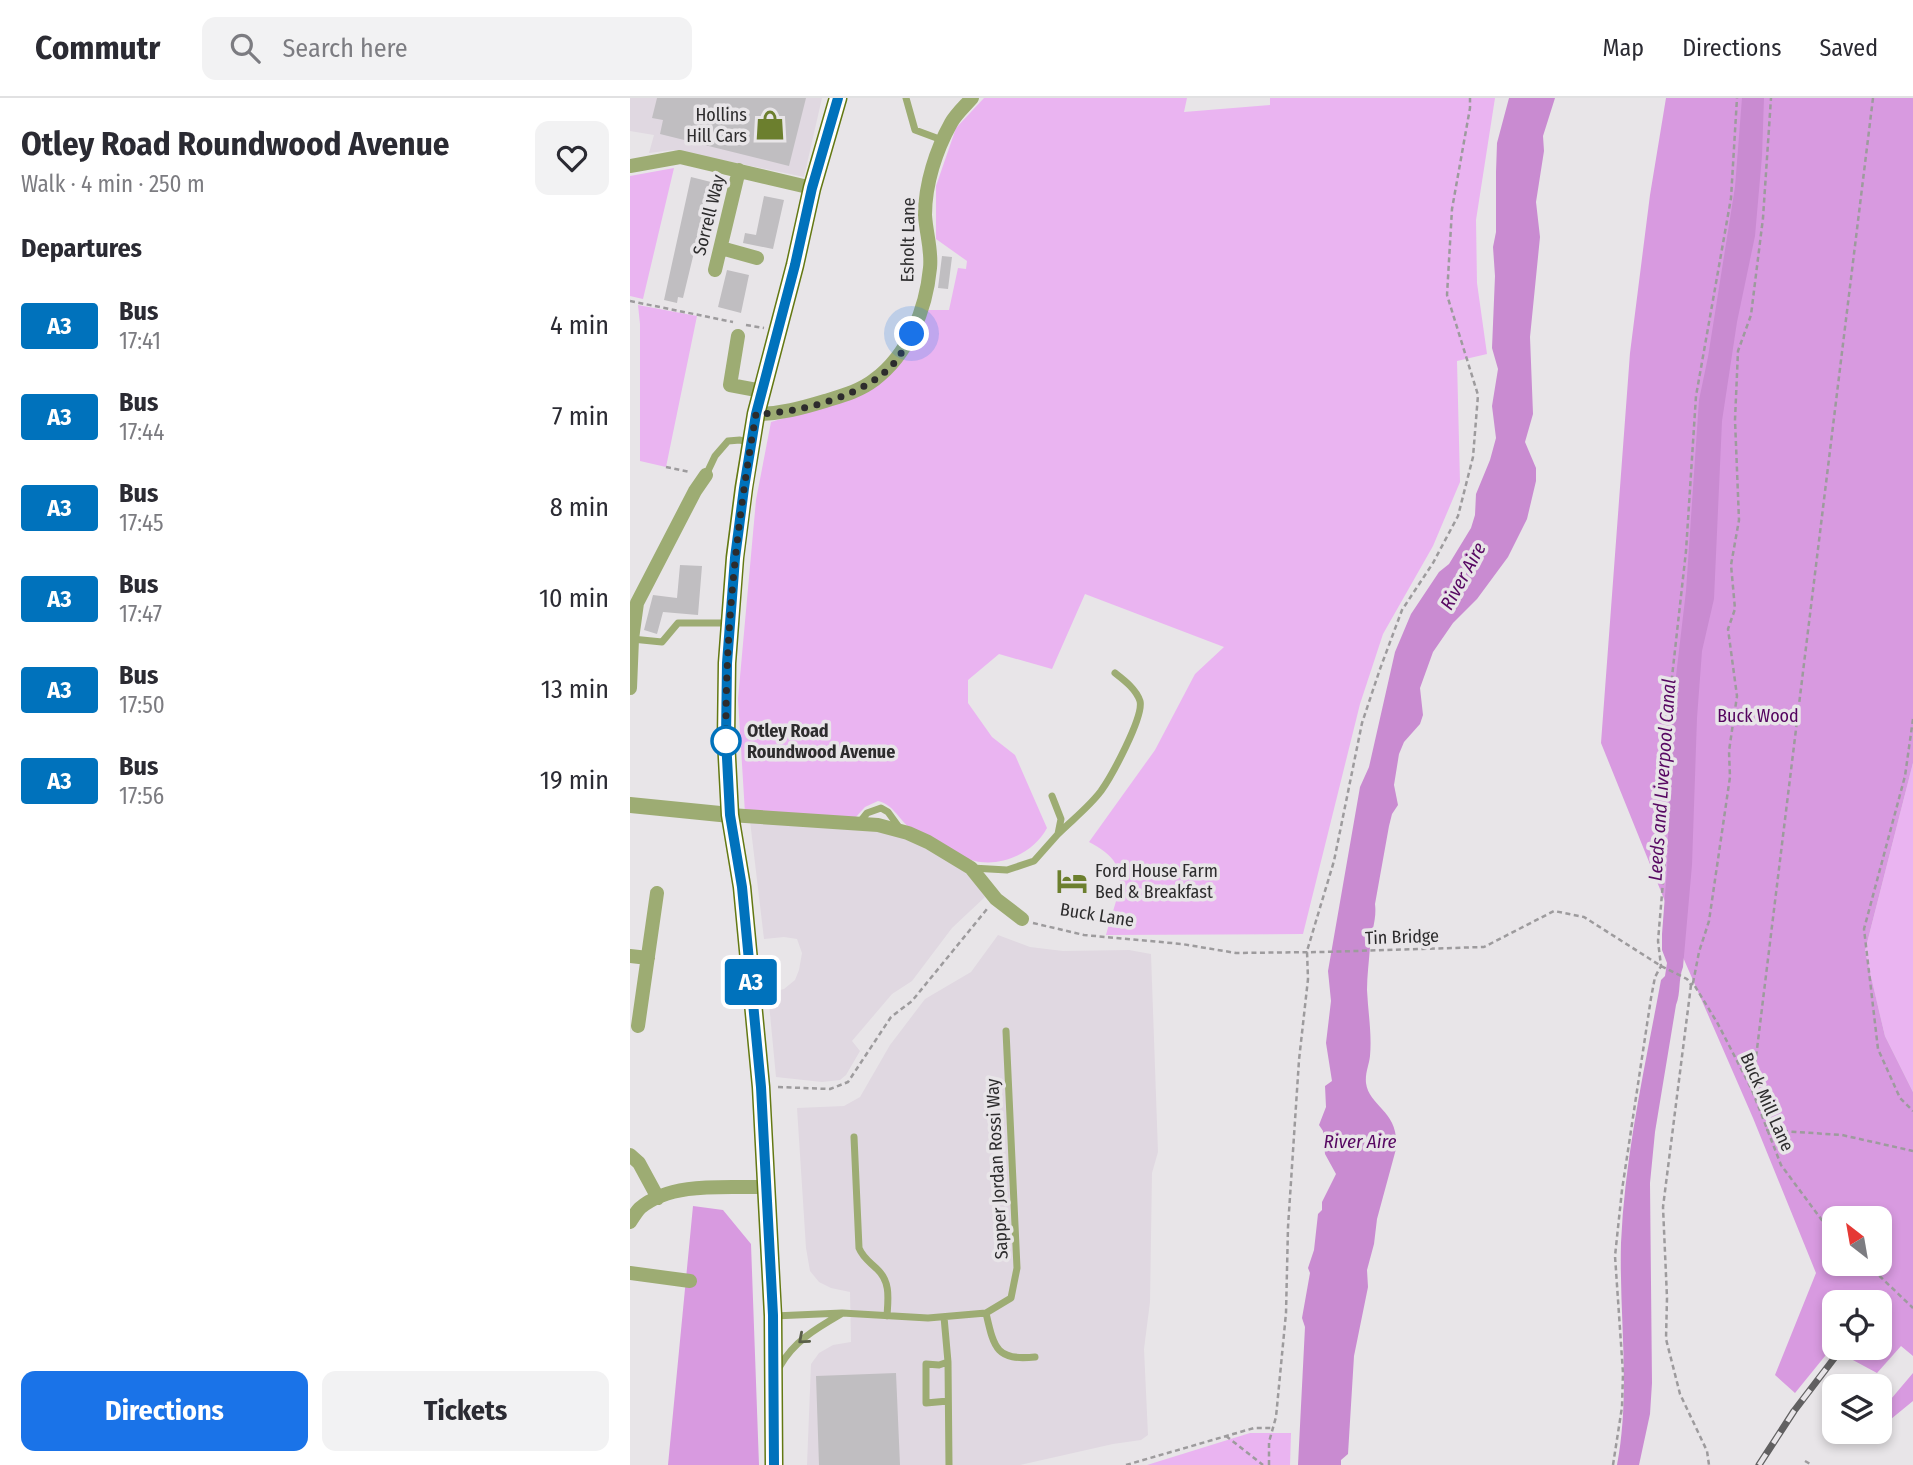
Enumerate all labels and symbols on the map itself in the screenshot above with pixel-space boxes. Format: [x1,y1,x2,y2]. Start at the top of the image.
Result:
place label: Hollins Hill Cars [686,104,747,147]
shop icon: Hollins Hill Cars [753,108,787,142]
street label: Sorrell Way [688,172,730,258]
street label: Esholt Lane [896,197,920,283]
your location [894,316,929,351]
water label: River Aire [1435,538,1491,614]
water label: Leeds and Liverpool Canal [1643,678,1681,882]
park label: Buck Wood [1717,705,1799,727]
place label: Otley Road Roundwood Avenue [747,720,895,763]
marker: Otley Road Roundwood Avenue [711,726,741,756]
place label: Ford House Farm Bed & Breakfast [1095,860,1218,903]
hotel icon: Ford House Farm Bed & Breakfast [1055,864,1089,898]
street label: Buck Lane [1058,898,1136,932]
street label: Tin Bridge [1365,925,1439,949]
line badge: A3 [720,959,782,1005]
street label: Buck Mill Lane [1735,1049,1799,1155]
street label: Sapper Jordan Rossi Way [981,1078,1013,1260]
water label: River Aire [1323,1130,1397,1153]
north arrow [1822,1206,1892,1276]
one-way arrow [798,1331,811,1343]

